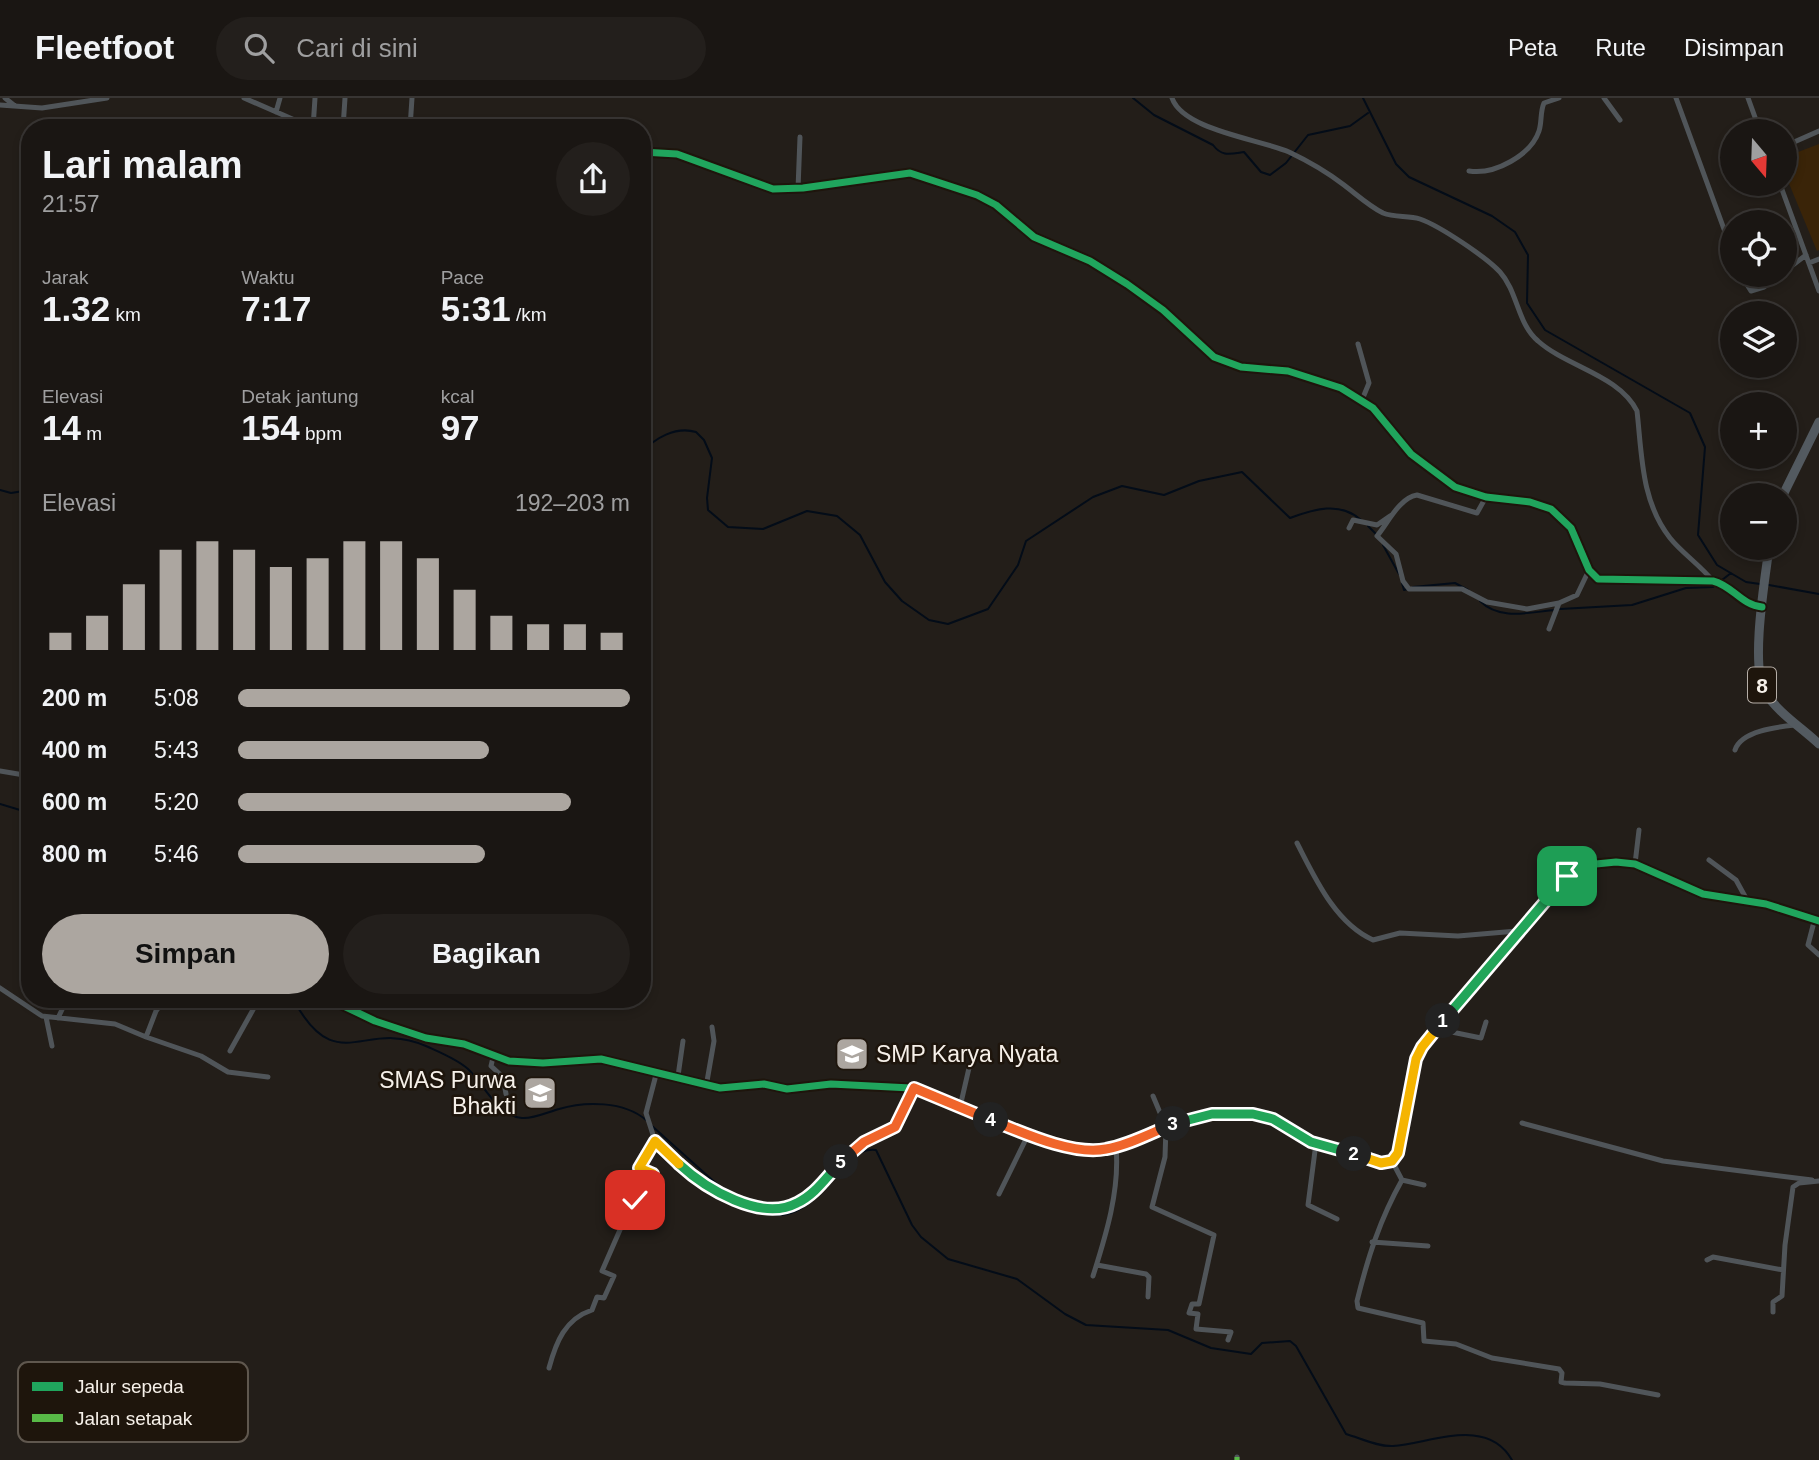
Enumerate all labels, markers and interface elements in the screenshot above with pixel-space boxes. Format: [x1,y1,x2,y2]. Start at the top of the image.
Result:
search box [216,17,706,80]
text: Fleetfoot [35,29,174,66]
icon: search [240,29,278,67]
text: Cari di sini [296,33,418,63]
text: Peta [1508,34,1557,61]
text: Rute [1595,34,1646,61]
text: Disimpan [1684,34,1784,61]
north arrow [1720,119,1797,196]
map controls [1720,119,1797,560]
button: share [556,142,630,216]
text: Lari malam [42,144,243,186]
text: 21:57 [42,191,100,217]
button: locate [1720,210,1797,287]
text: Jarak [42,267,88,288]
text: Waktu [241,267,294,288]
text: Pace [441,267,484,288]
text: 1.32 [42,289,110,328]
text: 7:17 [241,289,311,328]
text: 5:31 [441,289,511,328]
button: layers [1720,301,1797,378]
text: km [110,304,141,325]
text: /km [511,304,547,325]
text: Elevasi [42,386,103,407]
text: Detak jantung [241,386,359,407]
text: kcal [441,386,474,407]
button: + [1720,392,1797,469]
text: 14 [42,408,81,447]
text: 154 [241,408,300,447]
text: 97 [441,408,480,447]
text: m [81,423,102,444]
text: bpm [300,423,342,444]
button: − [1720,483,1797,560]
text: Elevasi [42,490,116,516]
text: 192–203 m [515,490,630,516]
road number: 8 [1748,668,1776,702]
text: 200 m [42,685,107,711]
text: 5:08 [154,685,199,711]
text: 400 m [42,737,107,763]
text: 5:43 [154,737,199,763]
text: 600 m [42,789,107,815]
text: 5:20 [154,789,199,815]
text: 800 m [42,841,107,867]
text: 5:46 [154,841,199,867]
pin [1537,846,1597,906]
icon: arrive [1548,857,1586,895]
button: Simpan [42,914,329,994]
button: Bagikan [343,914,630,994]
pin: 1 [1426,1004,1460,1038]
text: 1 [1437,1010,1448,1031]
school or university icon: SMP Karya Nyata [833,1035,871,1073]
place label: SMP Karya Nyata [876,1041,1059,1067]
place label: SMAS Purwa Bhakti [379,1067,516,1119]
school or university icon: SMAS Purwa Bhakti [521,1074,559,1112]
pin: 4 [974,1102,1009,1138]
pin: 3 [1156,1107,1190,1142]
text: 4 [985,1109,996,1130]
text: 3 [1167,1113,1178,1134]
pin: 2 [1336,1136,1372,1172]
text: 2 [1348,1143,1359,1164]
pin: 5 [824,1144,858,1180]
text: 5 [835,1151,846,1172]
pin [605,1170,665,1230]
icon: check [616,1181,654,1219]
legend [18,1362,248,1442]
text: Jalur sepeda [75,1376,184,1397]
text: Jalan setapak [75,1408,193,1429]

